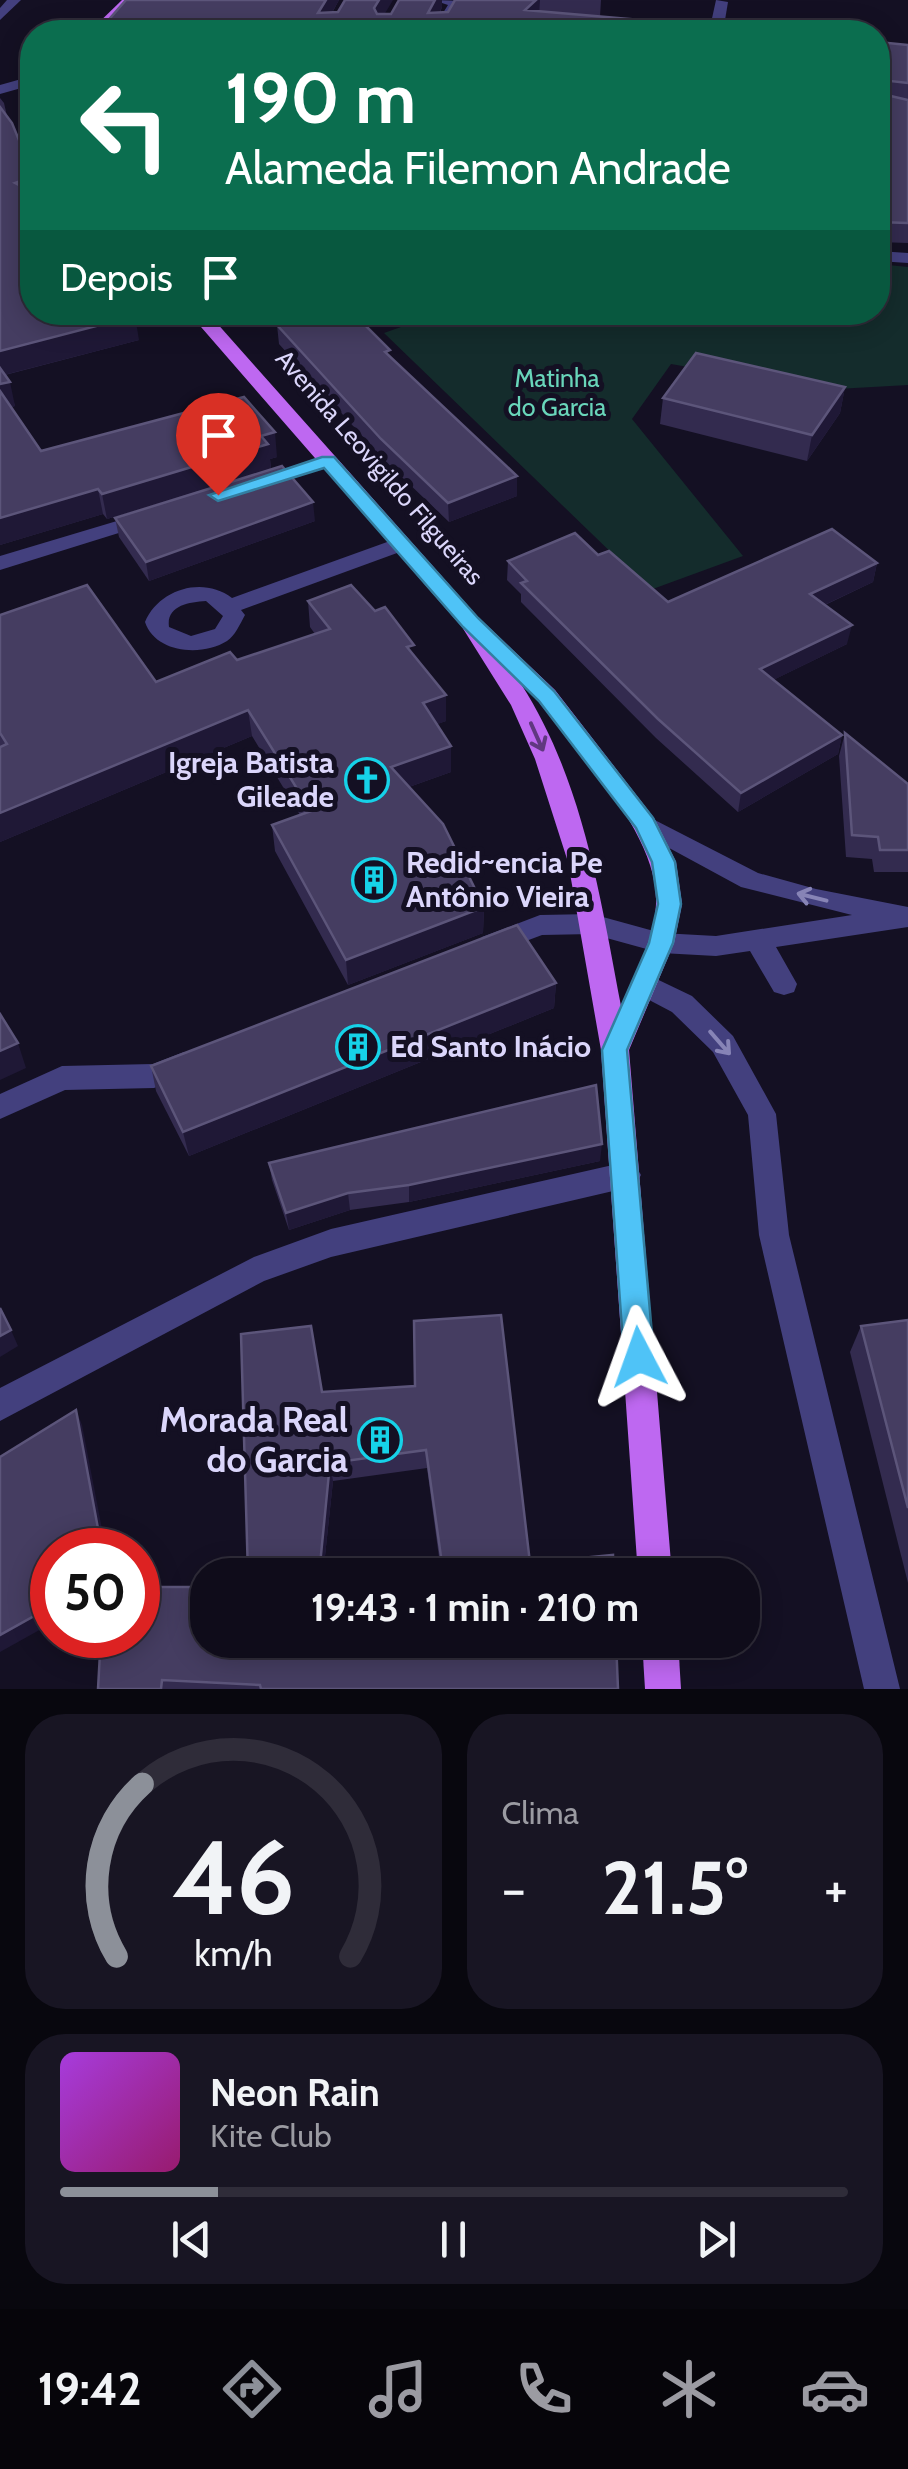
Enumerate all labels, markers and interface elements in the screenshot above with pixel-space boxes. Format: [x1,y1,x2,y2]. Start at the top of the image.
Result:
text: 190 m [225,55,416,141]
icon: left [60,60,190,190]
text: Alameda Filemon Andrade [225,141,731,195]
icon: arrive [193,250,248,305]
text: Depois [60,254,173,301]
street label: Avenida Leovigildo Filgueiras [270,343,490,591]
park label: Matinha do Garcia [508,363,606,422]
pin [176,393,261,496]
icon: arrive [191,408,246,463]
one-way arrow [529,721,547,752]
place label: Igreja Batista Gileade [168,744,334,815]
church icon: Igreja Batista Gileade [344,757,390,803]
place label: Redid~encia Pe Antônio Vieira [406,844,603,915]
building icon: Redid~encia Pe Antônio Vieira [351,857,397,903]
one-way arrow [797,887,829,905]
building icon: Ed Santo Inácio [335,1024,381,1070]
place label: Ed Santo Inácio [390,1028,591,1065]
one-way arrow [708,1030,731,1055]
position arrow [587,1305,691,1409]
place label: Morada Real do Garcia [159,1398,349,1481]
building icon: Morada Real do Garcia [357,1417,403,1463]
speed limit sign: 50 [30,1528,160,1658]
text: 19:43 · 1 min · 210 m [311,1584,639,1631]
text: Clima [502,1793,579,1832]
text: 46 [172,1814,295,1940]
text: 21.5° [602,1842,748,1933]
text: − [502,1855,526,1922]
text: + [824,1855,848,1922]
text: km/h [194,1932,272,1975]
text: Neon Rain [210,2069,380,2116]
text: Kite Club [210,2116,332,2155]
icon: previous [164,2212,219,2267]
icon: pause [426,2212,481,2267]
icon: next [689,2212,744,2267]
icon: directions [217,2354,287,2424]
icon: music [363,2354,433,2424]
icon: phone [509,2354,579,2424]
icon: climate [654,2354,724,2424]
icon: car [800,2354,870,2424]
text: 19:42 [38,2362,142,2416]

